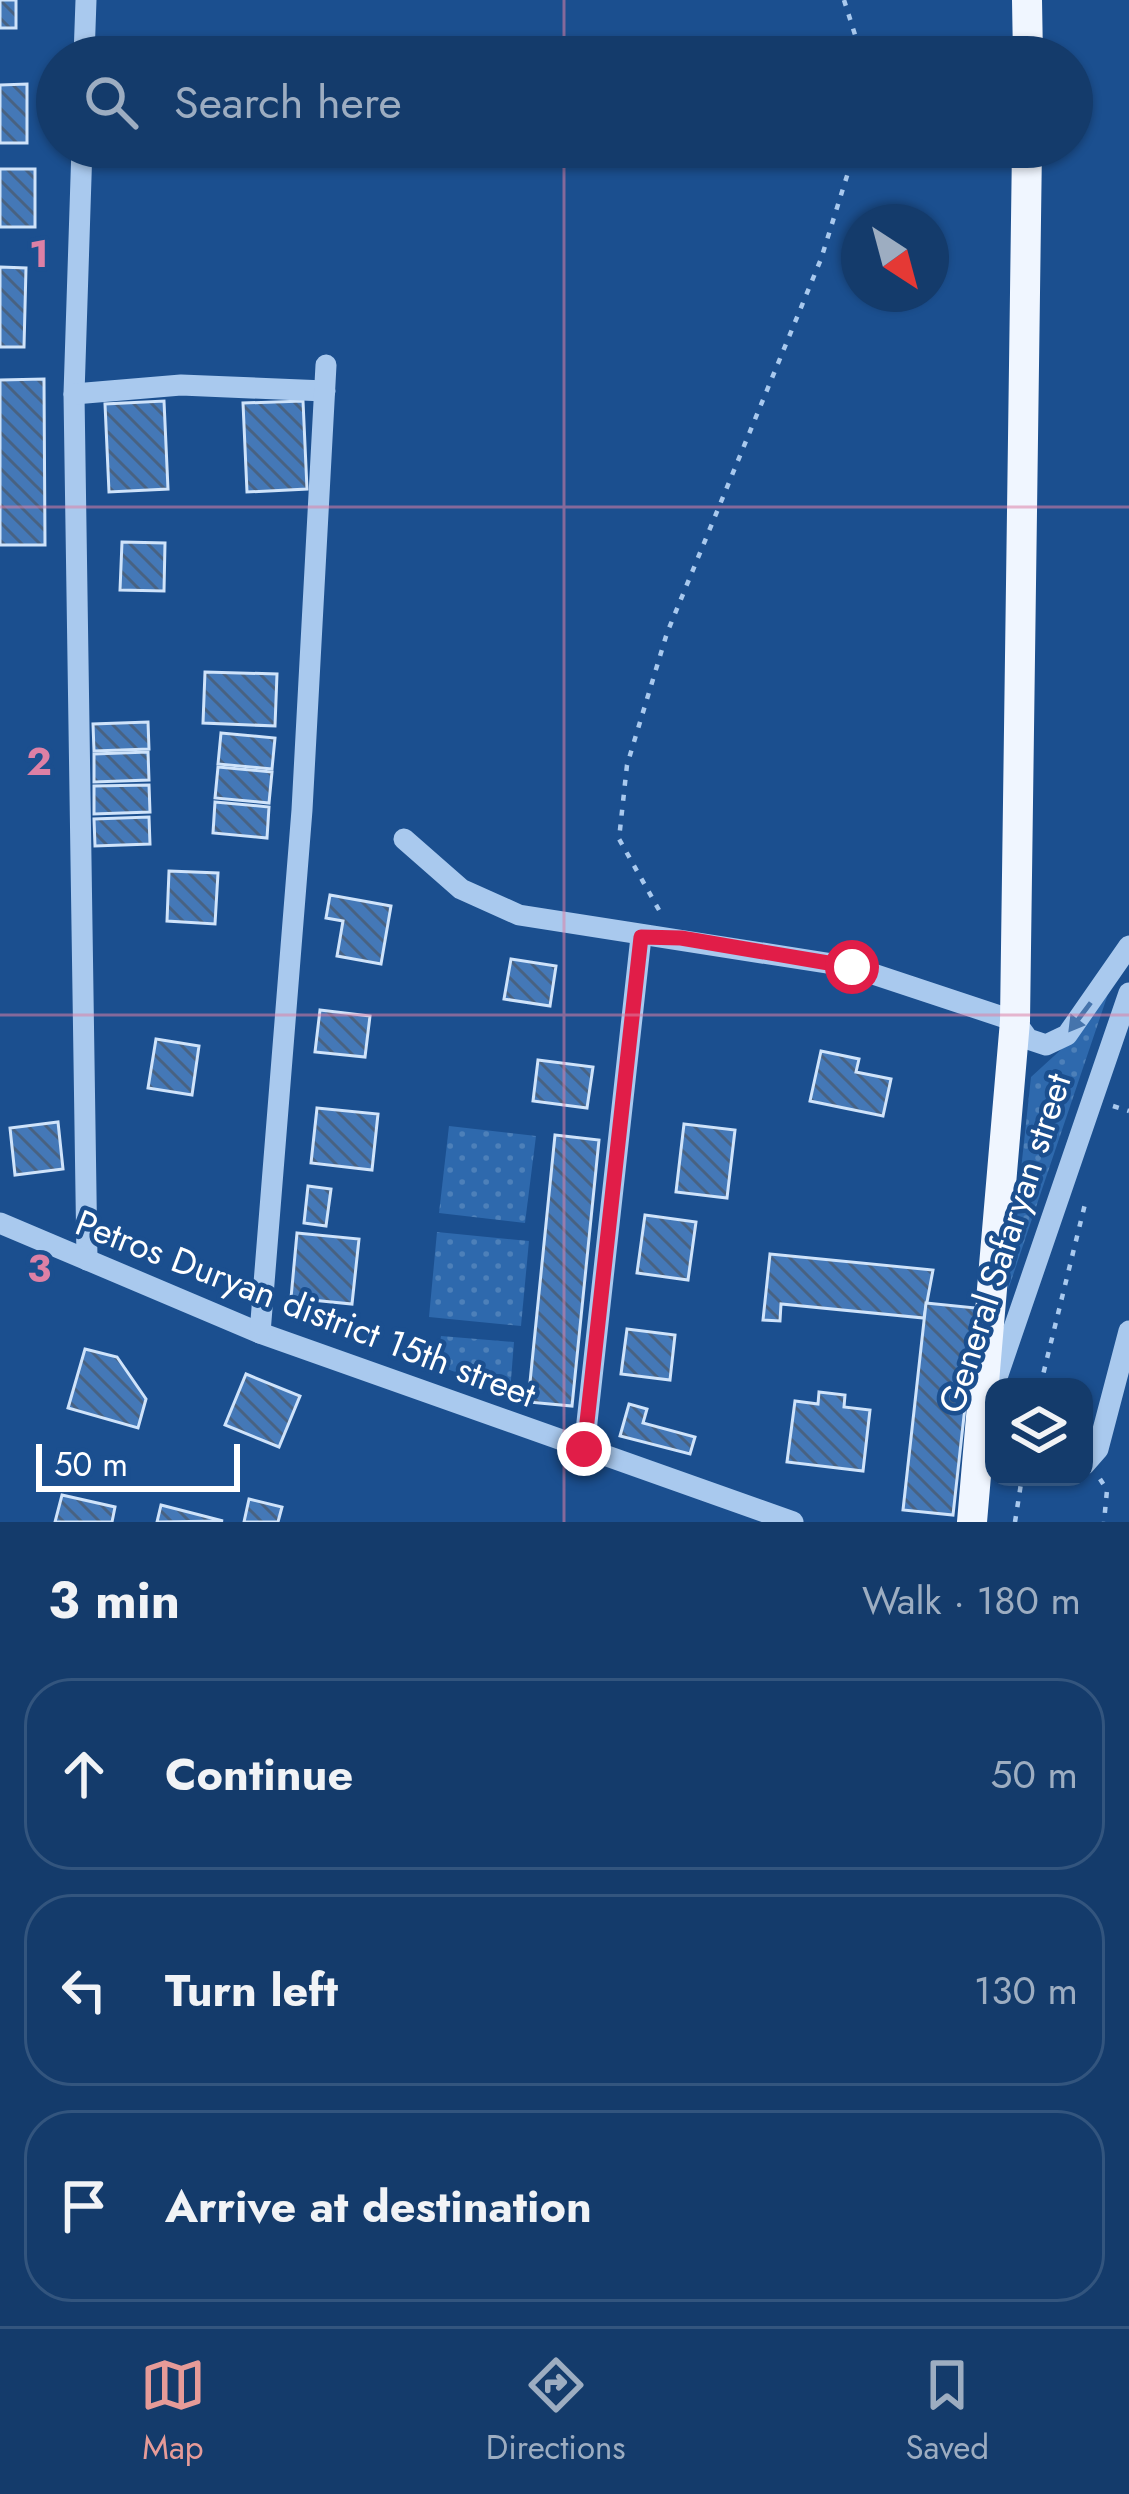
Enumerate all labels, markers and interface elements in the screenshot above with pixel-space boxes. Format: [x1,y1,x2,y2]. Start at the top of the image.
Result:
search box [36,36,1093,168]
icon: search [78,69,144,135]
text: Search here [174,70,402,135]
north arrow [841,204,949,312]
text: 1 [29,225,49,282]
text: 2 [26,733,52,790]
route start [825,940,879,994]
one-way arrow [1068,1002,1092,1033]
street label: General Safaryan street [925,1066,1084,1419]
street label: Petros Duryan district 15th street [68,1196,544,1420]
text: 3 [27,1240,51,1297]
map controls [985,1378,1093,1486]
button: layers [985,1378,1093,1486]
route end [557,1422,611,1476]
scale bar [36,1438,240,1491]
text: 50 m [54,1441,128,1488]
text: 3 min [48,1563,180,1637]
text: Walk · 180 m [862,1572,1081,1629]
icon: ahead [51,1741,117,1807]
text: Continue [165,1742,353,1807]
text: 50 m [990,1746,1078,1803]
icon: left [51,1957,117,2023]
text: Turn left [165,1958,338,2023]
text: 130 m [974,1962,1078,2019]
icon: arrive [51,2173,117,2239]
text: Arrive at destination [165,2174,592,2239]
tab: Map [140,2352,206,2471]
tab: Directions [486,2352,626,2471]
tab: Saved [905,2352,989,2471]

